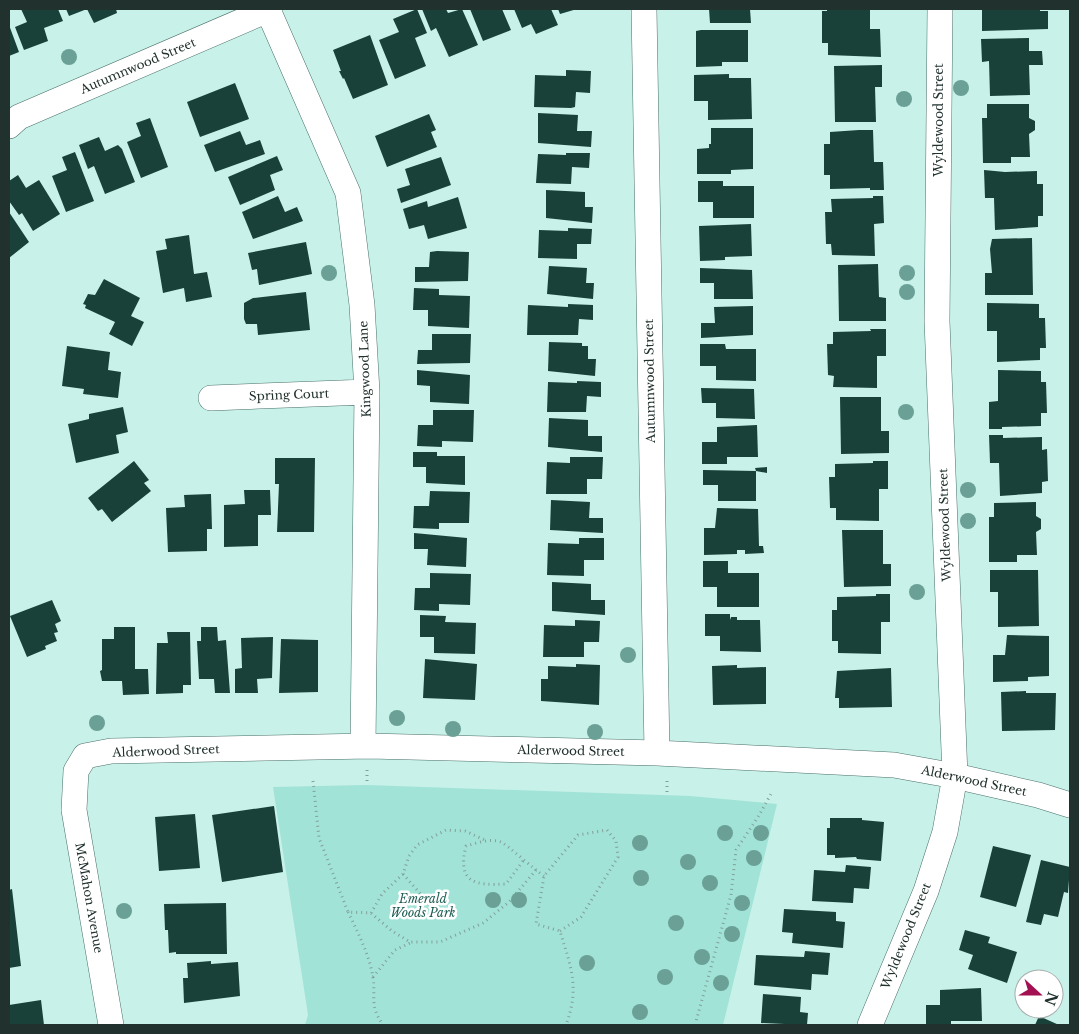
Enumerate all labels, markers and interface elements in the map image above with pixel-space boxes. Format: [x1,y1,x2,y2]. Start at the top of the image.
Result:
street label: Autumnwood Street [77,34,198,97]
street label: Wyldewood Street [931,63,946,178]
street label: Autumnwood Street [641,318,658,444]
street label: Kingwood Lane [355,320,374,418]
street label: Spring Court [249,386,330,403]
street label: Wyldewood Street [935,468,954,583]
street label: Alderwood Street [111,741,220,760]
street label: Alderwood Street [516,742,625,759]
street label: Alderwood Street [919,762,1029,799]
street label: McMahon Avenue [72,841,107,954]
street label: Wyldewood Street [877,880,934,992]
park label: Emerald Woods Park [390,891,456,920]
north arrow [1014,969,1064,1019]
text: N [1040,989,1062,1008]

